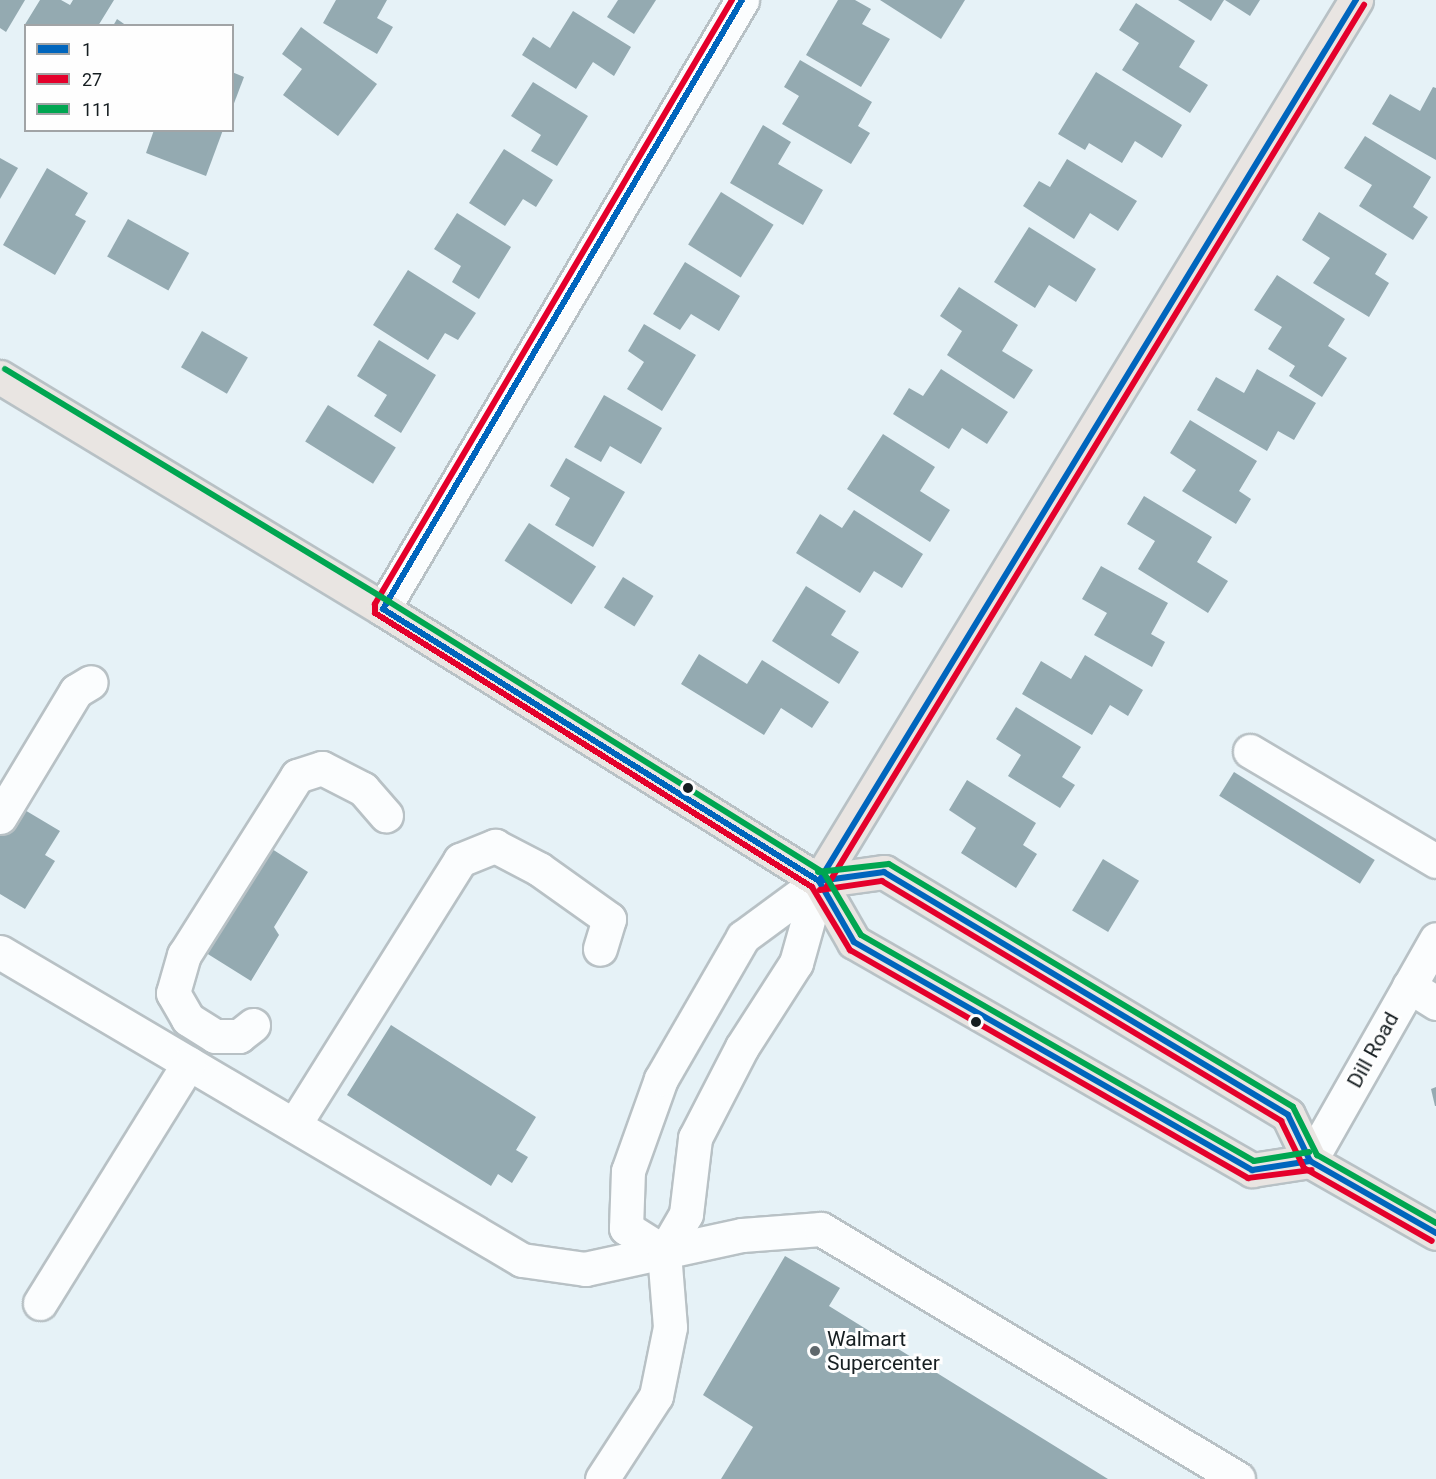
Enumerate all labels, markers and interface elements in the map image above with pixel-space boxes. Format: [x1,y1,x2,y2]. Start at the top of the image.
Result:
legend [24,24,234,132]
text: 1 [82,39,92,60]
text: 27 [82,69,102,90]
text: 111 [82,99,112,120]
unlabelled marker [682,782,694,794]
street label: Dill Road [1342,1008,1404,1092]
unlabelled marker [970,1016,982,1028]
place label: Walmart Supercenter [827,1326,940,1376]
marker: Walmart Supercenter [808,1344,822,1358]

